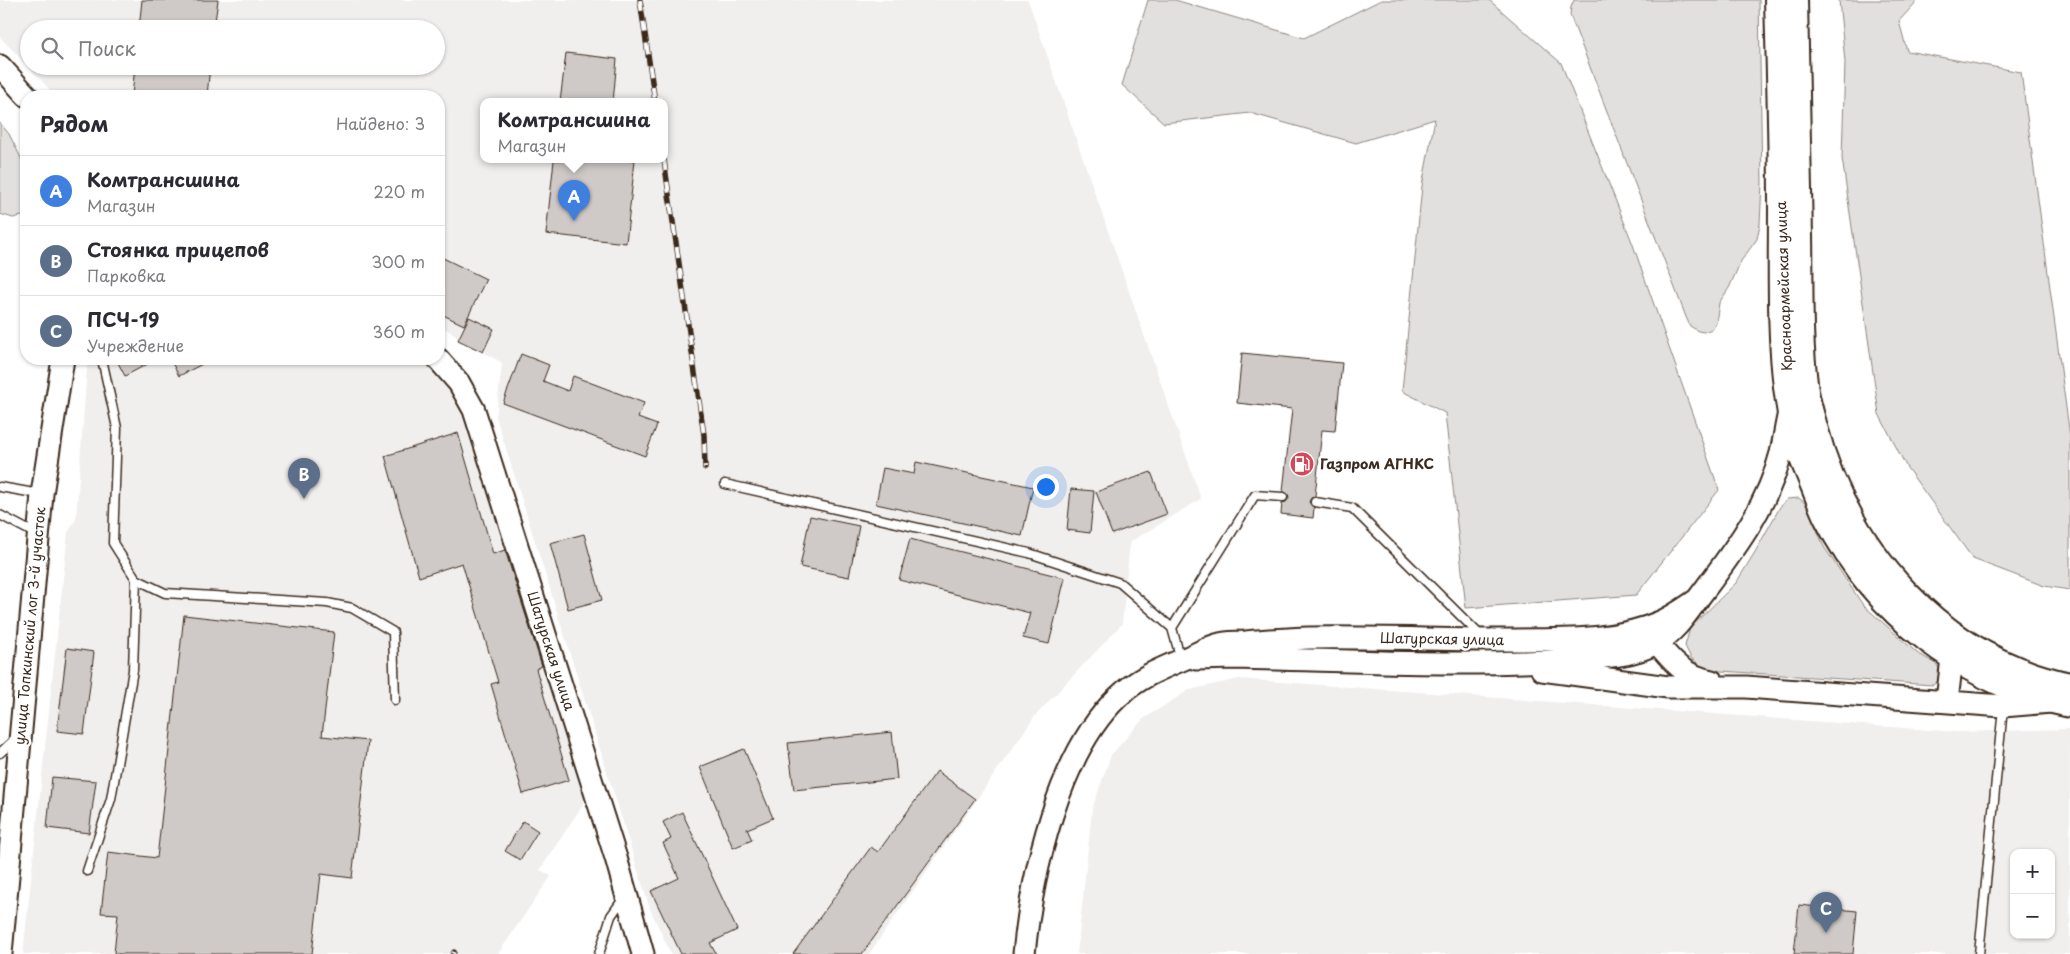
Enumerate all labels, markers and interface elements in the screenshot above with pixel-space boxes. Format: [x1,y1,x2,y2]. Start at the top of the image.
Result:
search box [20,20,445,75]
icon: search [38,34,66,62]
text: Поиск [78,34,136,62]
popup [480,98,668,163]
text: Комтрансшина [498,105,650,133]
text: Рядом [40,107,108,139]
text: Найдено: 3 [336,111,425,135]
text: Магазин [498,133,566,157]
text: Комтрансшина [87,165,240,193]
text: A [50,179,62,203]
text: 220 m [374,179,425,203]
pin: A [558,180,590,221]
text: Магазин [87,193,156,217]
street label: Красноармейская улица [1770,201,1797,371]
text: Стоянка прицепов [87,235,269,263]
text: B [51,249,61,273]
text: 300 m [371,249,425,273]
text: Парковка [87,263,165,287]
text: ПСЧ-19 [87,305,159,333]
text: C [50,319,62,343]
text: 360 m [373,319,425,343]
text: Учреждение [87,333,184,357]
fuel station icon: Газпром АГНКС [1289,451,1315,477]
place label: Газпром АГНКС [1320,453,1434,474]
pin: B [288,458,320,499]
your location [1033,474,1059,500]
street label: улица Топкинский лог 3-й участок [9,505,50,746]
street label: Шатурская улица [522,588,581,713]
street label: Шатурская улица [1380,627,1505,650]
map controls [2010,849,2055,939]
button: + [2010,849,2055,894]
pin: C [1810,892,1842,933]
button: − [2010,894,2055,939]

